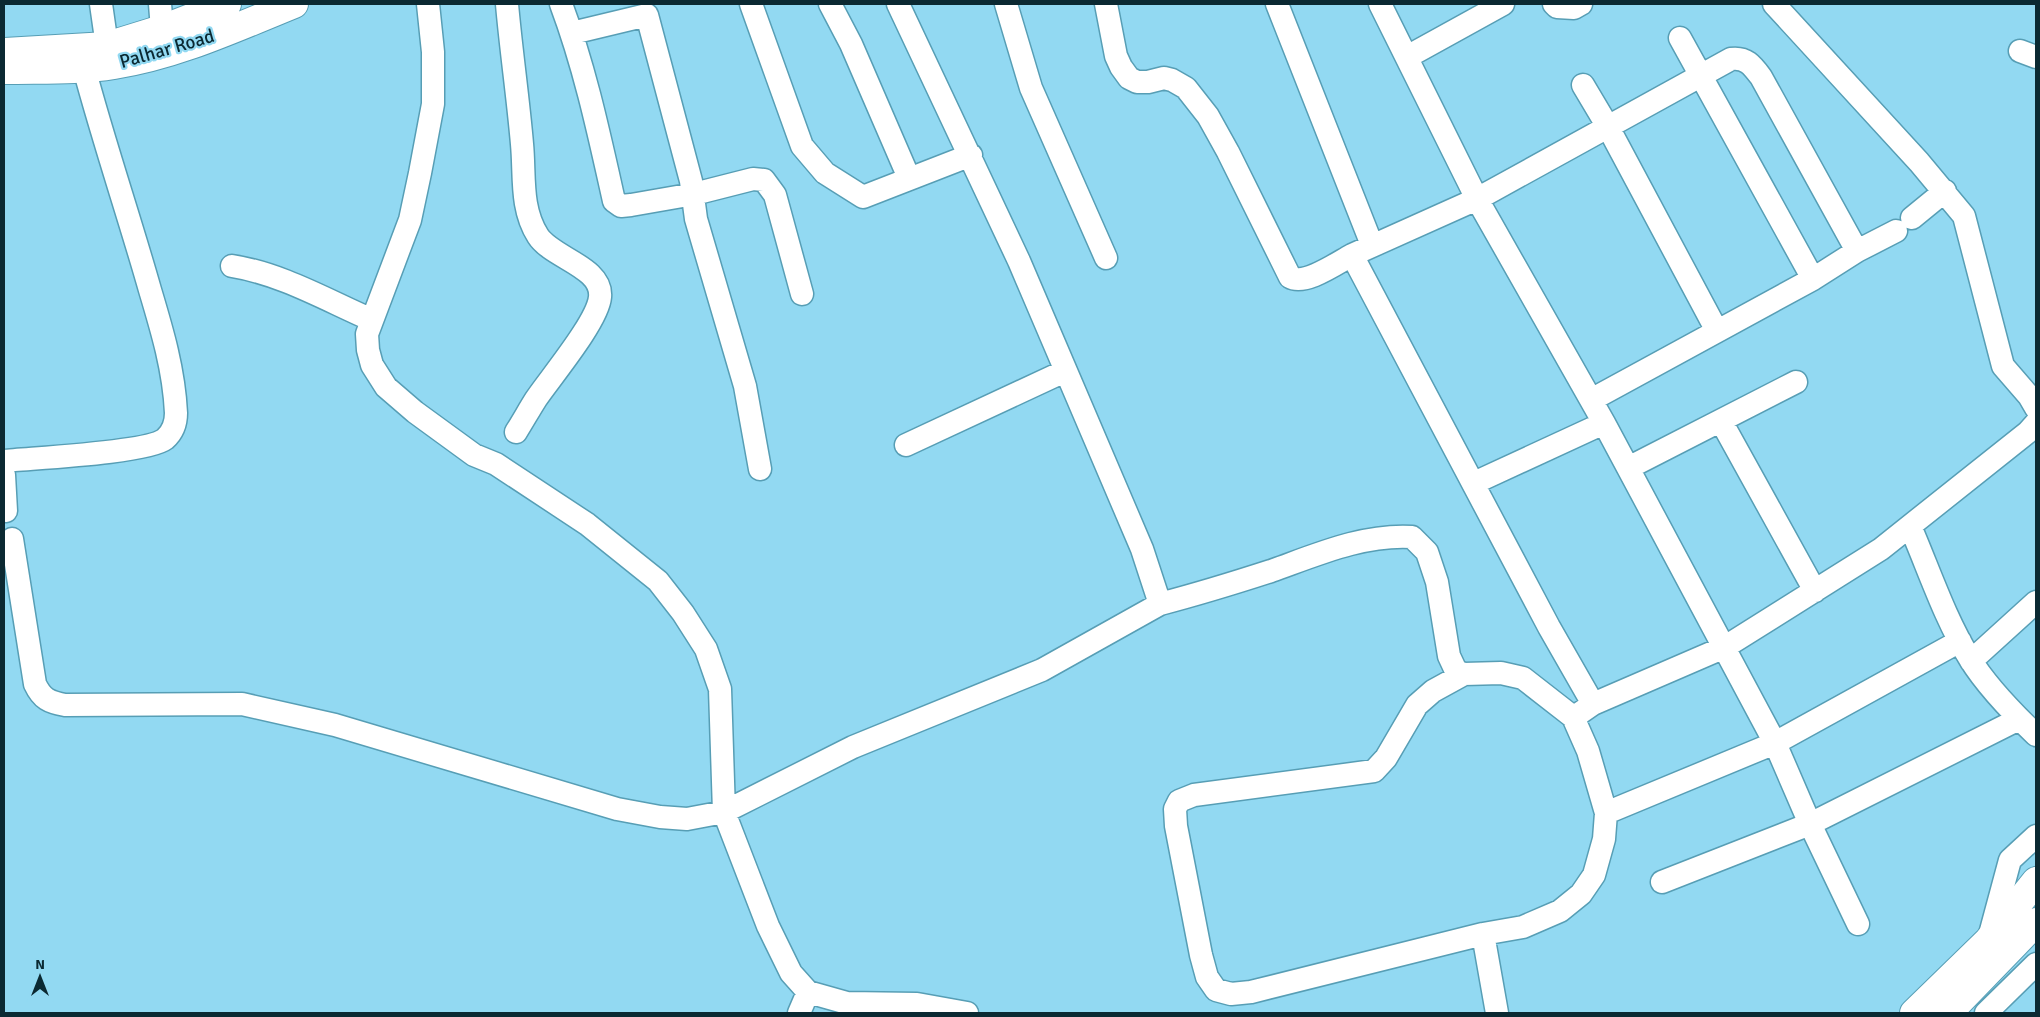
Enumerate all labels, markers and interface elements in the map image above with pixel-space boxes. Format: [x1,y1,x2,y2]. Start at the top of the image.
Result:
street label: Palhar Road [117,24,217,74]
north arrow [15,952,65,1002]
text: N [35,956,45,973]

